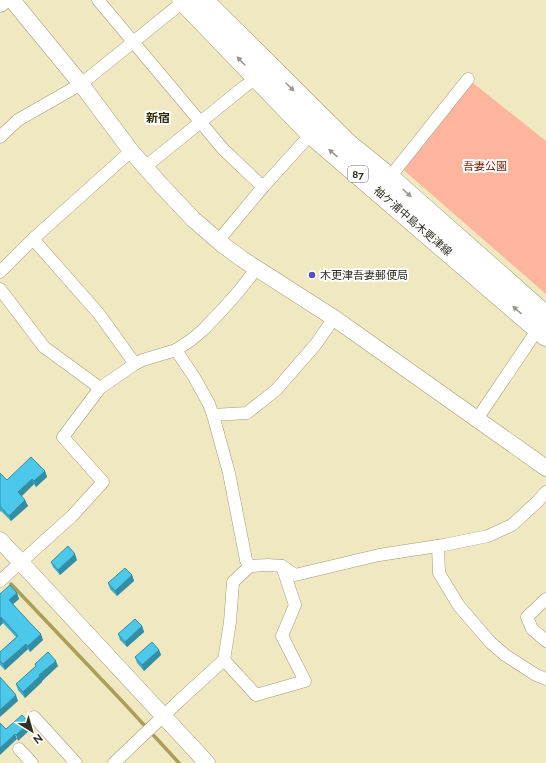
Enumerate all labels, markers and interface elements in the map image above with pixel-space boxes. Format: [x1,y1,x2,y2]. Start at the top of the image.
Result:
one-way arrow [237,56,246,66]
one-way arrow [285,82,295,92]
district label: 新宿 [146,111,170,125]
one-way arrow [328,148,338,157]
park label: 吾妻公園 [463,160,507,173]
road number: 87 [348,166,368,182]
street label: 袖ケ浦中島木更津線 [371,184,454,259]
one-way arrow [402,188,412,197]
place label: 木更津吾妻郵便局 [320,269,408,282]
marker: 木更津吾妻郵便局 [307,270,317,280]
one-way arrow [512,306,522,315]
north arrow [12,711,52,751]
text: N [30,731,45,746]

